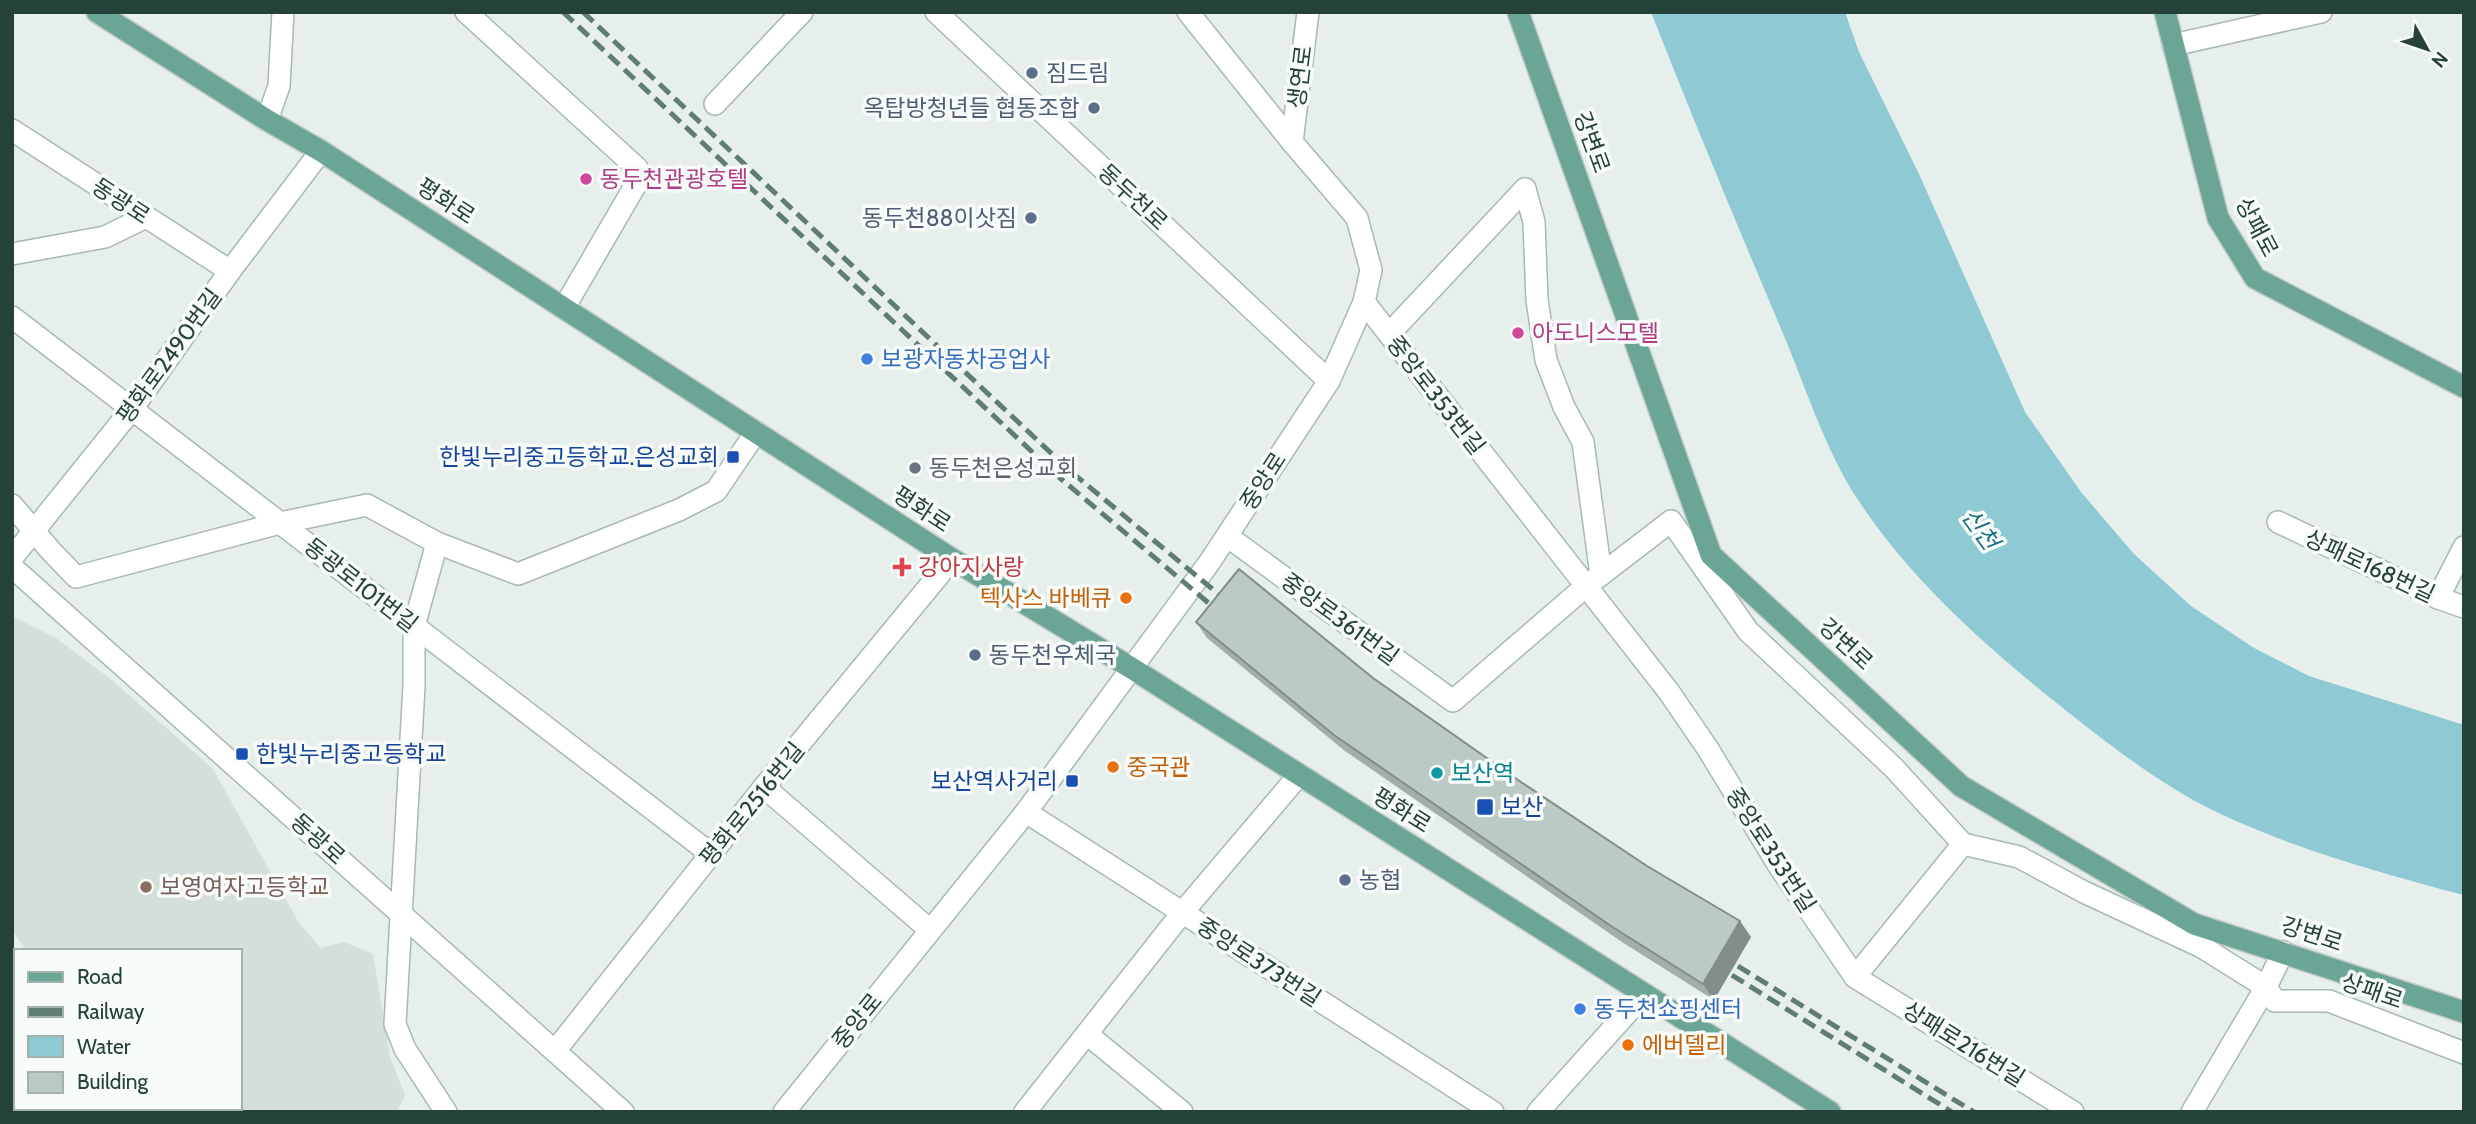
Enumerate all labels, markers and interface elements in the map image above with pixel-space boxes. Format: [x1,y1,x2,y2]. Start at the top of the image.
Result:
north arrow [2392,14,2462,84]
street label: 생연로 [1282,44,1318,110]
text: N [2427,47,2453,72]
place label: 짐드림 [1046,59,1109,87]
marker: 짐드림 [1024,65,1040,81]
place label: 옥탑방청년들 협동조합 [863,94,1080,122]
marker: 옥탑방청년들 협동조합 [1086,100,1102,116]
street label: 강변로 [1568,107,1616,177]
street label: 동두천로 [1093,158,1173,236]
place label: 동두천관광호텔 [600,165,748,193]
marker: 동두천관광호텔 [578,171,594,187]
street label: 동광로 [87,172,155,230]
street label: 평화로 [412,172,480,230]
street label: 상패로 [2230,192,2284,262]
place label: 동두천88이삿짐 [862,204,1017,232]
marker: 동두천88이삿짐 [1023,210,1039,226]
street label: 평화로2490번길 [111,283,227,429]
place label: 아도니스모텔 [1532,319,1659,347]
marker: 아도니스모텔 [1510,325,1526,341]
street label: 중앙로353번길 [1381,330,1491,460]
place label: 보광자동차공업사 [881,345,1050,373]
marker: 보광자동차공업사 [859,351,875,367]
place label: 한빛누리중고등학교.은성교회 [439,443,719,471]
street label: 중앙로 [1234,447,1292,515]
marker: 한빛누리중고등학교.은성교회 [725,449,741,465]
place label: 동두천은성교회 [929,454,1077,482]
marker: 동두천은성교회 [907,460,923,476]
street label: 평화로 [888,480,956,538]
water label: 신천 [1956,502,2007,557]
street label: 상패로168번길 [2301,524,2439,608]
street label: 동광로101번길 [298,532,424,638]
place label: 강아지사랑 [918,553,1024,581]
marker: 강아지사랑 [892,557,912,577]
street label: 중앙로361번길 [1276,567,1404,671]
place label: 텍사스 바베큐 [980,584,1112,612]
marker: 텍사스 바베큐 [1118,590,1134,606]
street label: 강변로 [1813,612,1879,676]
place label: 동두천우체국 [989,641,1116,669]
marker: 동두천우체국 [967,647,983,663]
street label: 평화로2516번길 [694,737,810,871]
place label: 한빛누리중고등학교 [256,740,446,768]
marker: 한빛누리중고등학교 [234,746,250,762]
place label: 중국관 [1127,753,1190,781]
marker: 중국관 [1105,759,1121,775]
place label: 보산역 [1451,759,1514,787]
marker: 보산역 [1429,765,1445,781]
place label: 보산역사거리 [931,767,1058,795]
marker: 보산역사거리 [1064,773,1080,789]
street label: 평화로 [1368,781,1436,839]
street label: 중앙로353번길 [1720,782,1822,918]
place label: 보산 [1501,793,1543,821]
marker: 보산 [1475,797,1495,817]
street label: 동광로 [285,807,351,871]
place label: 농협 [1359,866,1401,894]
marker: 농협 [1337,872,1353,888]
place label: 보영여자고등학교 [160,873,329,901]
marker: 보영여자고등학교 [138,879,154,895]
street label: 강변로 [2277,911,2347,957]
street label: 중앙로373번길 [1192,912,1326,1012]
legend [14,949,242,1110]
text: Road [77,964,123,989]
street label: 상패로 [2337,967,2407,1015]
street label: 중앙로 [826,988,888,1054]
place label: 동두천쇼핑센터 [1594,995,1742,1023]
street label: 상패로216번길 [1898,995,2030,1093]
text: Railway [77,999,145,1024]
marker: 동두천쇼핑센터 [1572,1001,1588,1017]
place label: 에버델리 [1642,1031,1727,1059]
text: Water [77,1034,131,1059]
marker: 에버델리 [1620,1037,1636,1053]
text: Building [77,1069,149,1094]

